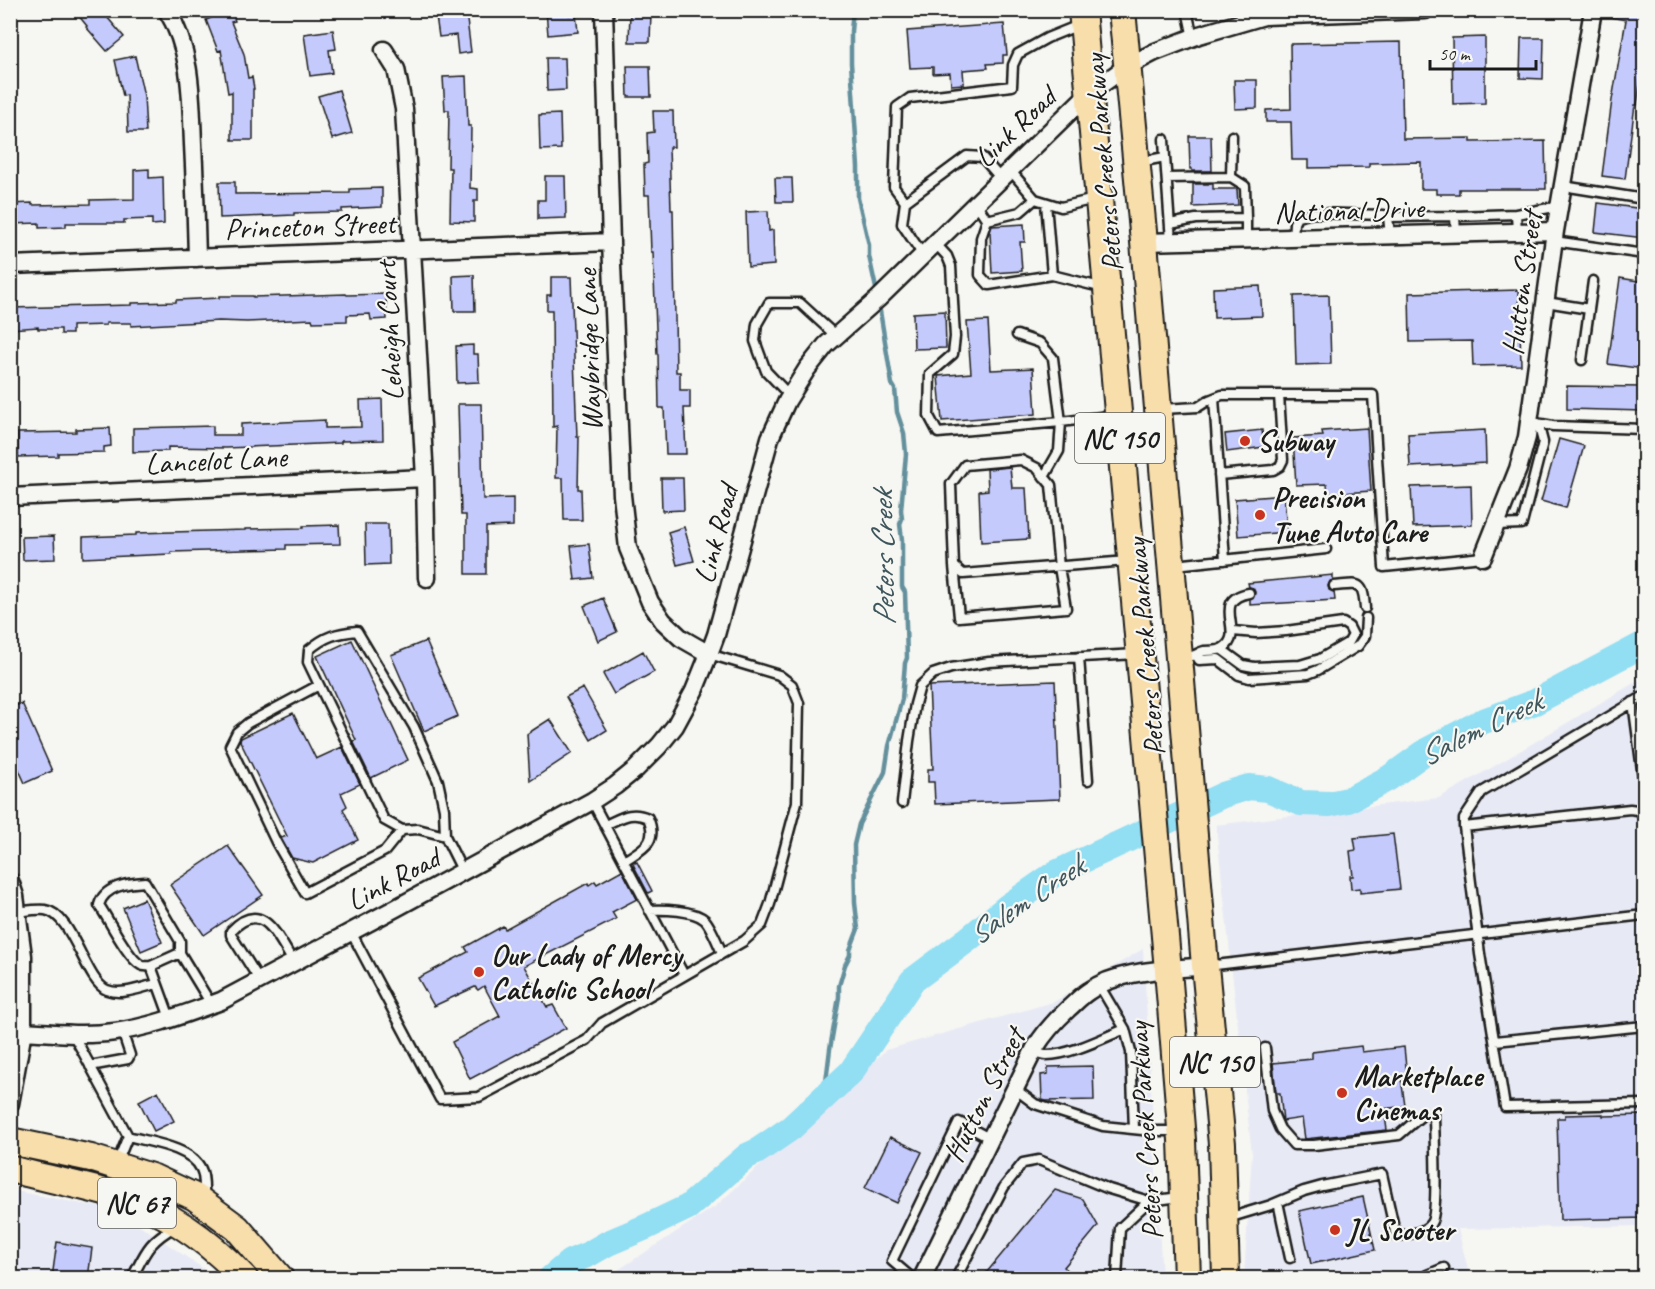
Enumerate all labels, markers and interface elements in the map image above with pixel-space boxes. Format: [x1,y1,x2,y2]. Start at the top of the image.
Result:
scale bar [1430,33,1536,71]
text: 50 m [1439,43,1472,65]
street label: Peters Creek Parkway [1074,50,1131,273]
street label: Link Road [966,76,1067,175]
street label: National Drive [1273,188,1427,232]
street label: Princeton Street [224,204,399,248]
street label: Hutton Street [1493,205,1551,357]
street label: Leheigh Court [366,257,412,402]
street label: Waybridge Lane [567,266,611,432]
road number: NC 150 [1075,413,1165,463]
place label: Subway [1257,422,1336,460]
marker: Subway [1238,434,1252,448]
street label: Lancelot Lane [144,437,290,483]
street label: Link Road [685,477,748,587]
place label: Precision Tune Auto Care [1272,479,1429,551]
water label: Peters Creek [861,485,905,626]
marker: Precision Tune Auto Care [1253,508,1267,522]
street label: Peters Creek Parkway [1116,534,1173,757]
water label: Salem Creek [1412,678,1553,775]
street label: Link Road [340,837,450,919]
water label: Salem Creek [960,843,1096,954]
place label: Our Lady of Mercy Catholic School [491,936,684,1008]
marker: Our Lady of Mercy Catholic School [472,965,486,979]
street label: Hutton Street [934,1018,1036,1168]
street label: Peters Creek Parkway [1118,1018,1172,1241]
road number: NC 150 [1170,1037,1260,1087]
place label: Marketplace Cinemas [1354,1057,1485,1129]
marker: Marketplace Cinemas [1335,1086,1349,1100]
road number: NC 67 [98,1178,176,1228]
place label: JL Scooter [1345,1211,1457,1249]
marker: JL Scooter [1328,1223,1342,1237]

